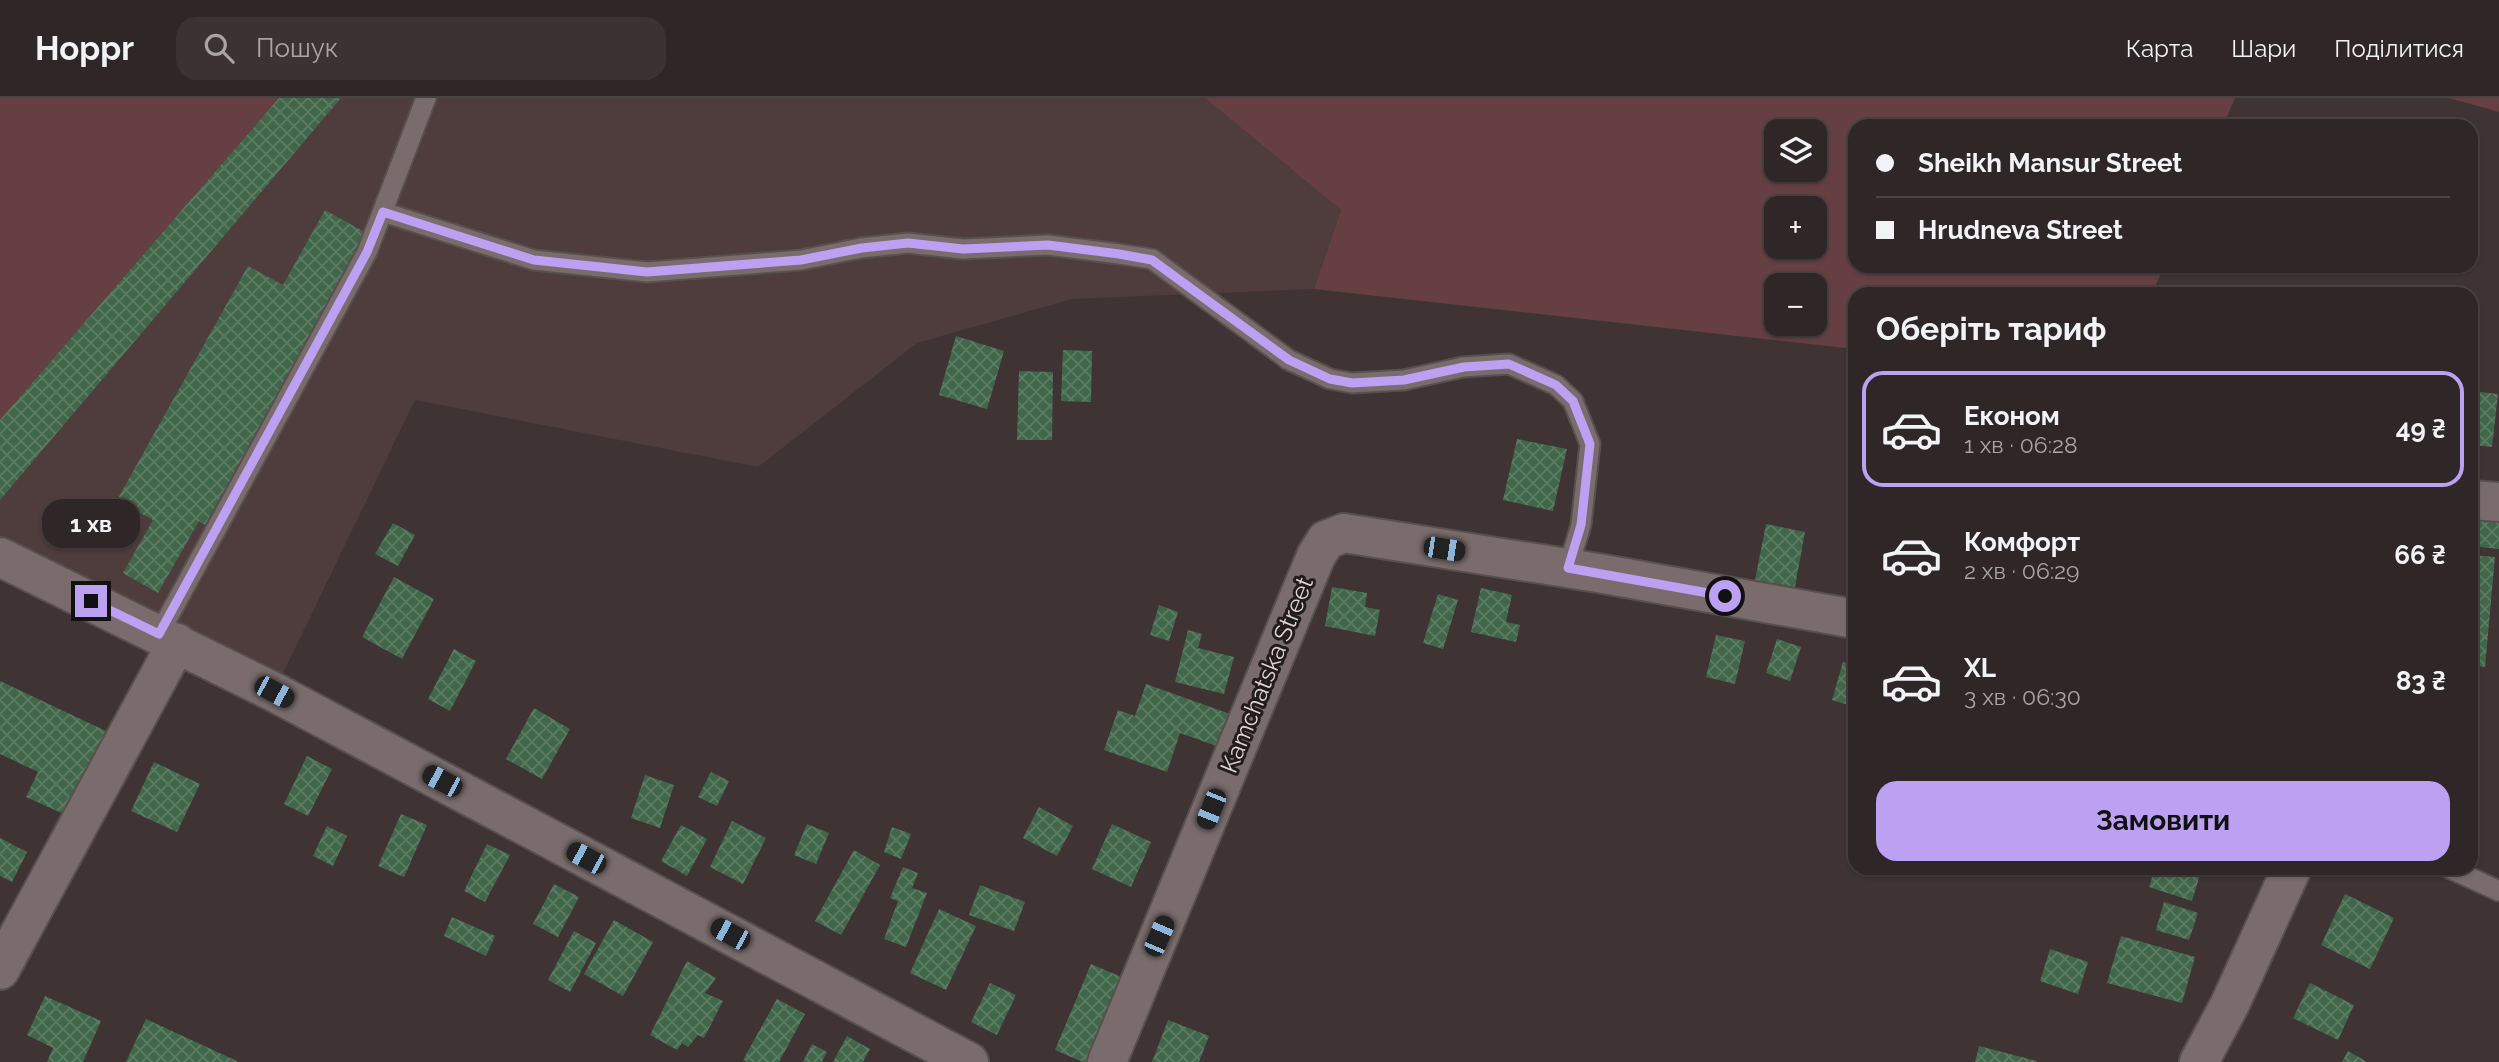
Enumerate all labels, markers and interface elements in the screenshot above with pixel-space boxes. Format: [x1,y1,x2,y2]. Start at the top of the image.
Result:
search box [176,17,666,80]
text: Hoppr [35,29,134,68]
icon: search [200,29,238,67]
text: Пошук [256,33,338,63]
text: Карта [2126,34,2193,63]
text: Шари [2231,34,2296,63]
text: Поділитися [2334,34,2464,63]
map controls [1764,119,1827,336]
button: layers [1764,119,1827,182]
text: Sheikh Mansur Street [1918,148,2182,178]
button: + [1764,196,1827,259]
text: Hrudneva Street [1918,215,2123,245]
button: − [1764,273,1827,336]
text: Оберіть тариф [1876,310,2106,347]
icon: car [1880,398,1943,461]
text: Економ [1964,401,2060,431]
text: 49 ₴ [2396,414,2446,444]
text: 1 хв · 06:28 [1964,431,2078,458]
callout: 1 хв [42,500,140,548]
text: 1 хв [70,510,112,537]
icon: car [1880,524,1943,587]
text: Комфорт [1964,527,2080,557]
car [1422,535,1467,563]
text: 66 ₴ [2394,540,2446,570]
text: 2 хв · 06:29 [1964,557,2080,584]
street label: Kamchatska Street [1214,573,1319,777]
route start [1709,580,1741,612]
route end [75,585,107,617]
icon: car [1880,650,1943,713]
text: XL [1964,653,1996,683]
text: 83 ₴ [2396,666,2446,696]
car [251,673,298,711]
text: 3 хв · 06:30 [1964,683,2081,710]
car [419,762,466,800]
button: Замовити [1876,781,2450,861]
car [1194,786,1229,832]
car [563,839,610,877]
car [1142,913,1177,959]
car [707,915,754,953]

